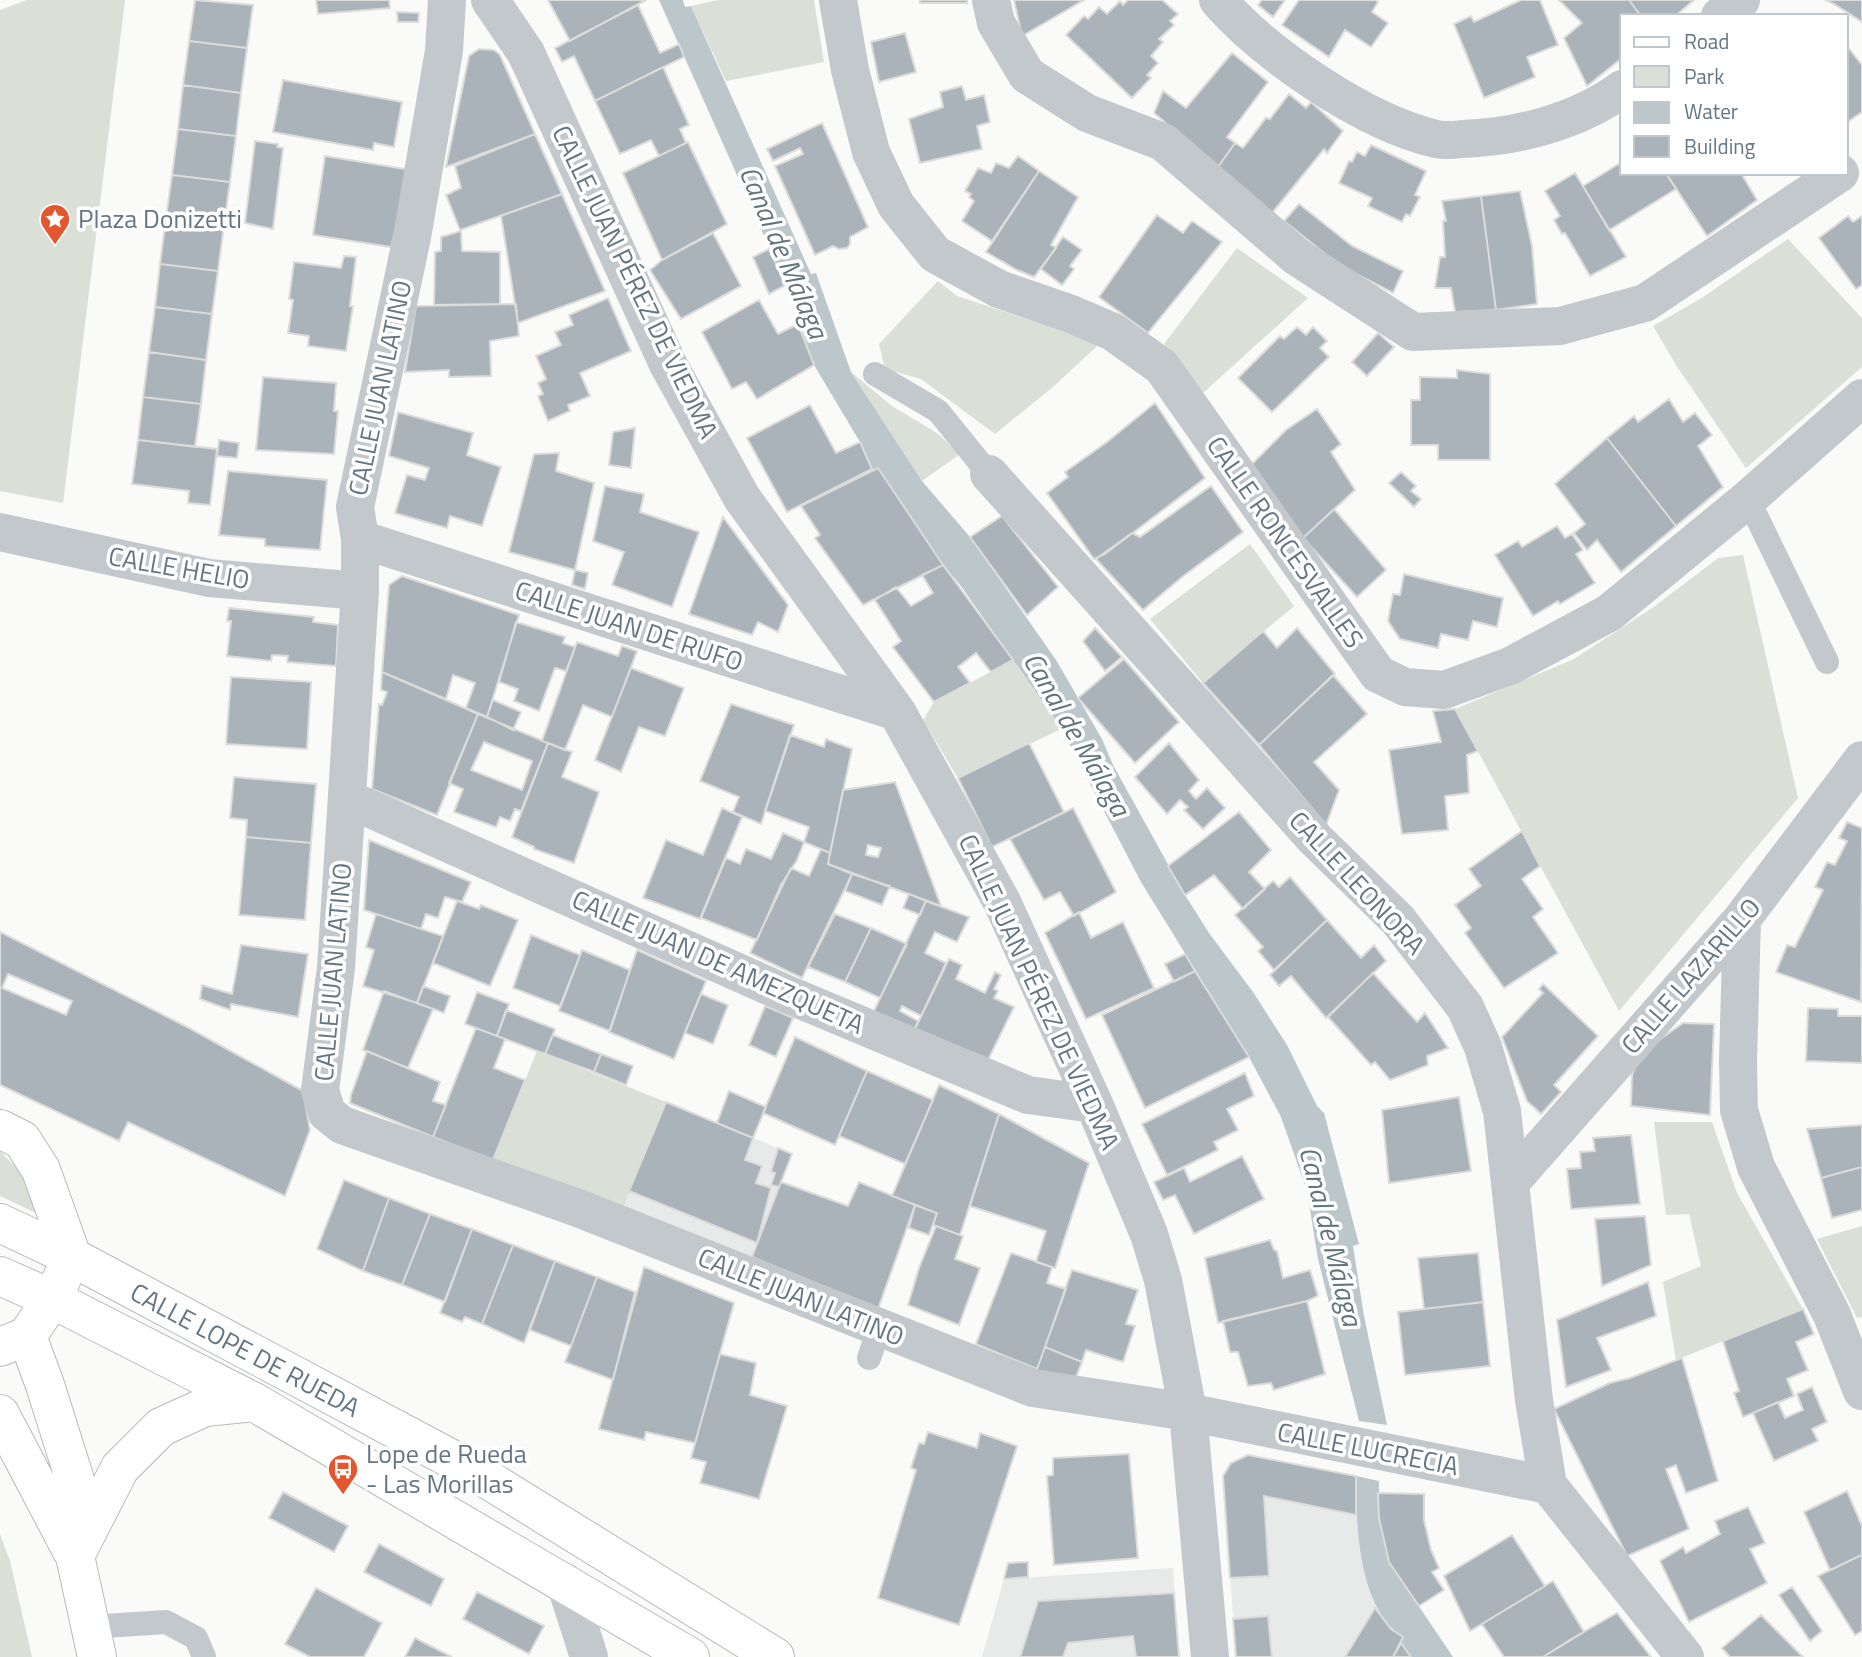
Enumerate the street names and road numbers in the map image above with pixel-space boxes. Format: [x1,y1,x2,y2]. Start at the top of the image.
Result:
street label: CALLE JUAN PÉREZ DE VIEDMA [542,119,728,445]
street label: CALLE JUAN LATINO [338,277,421,499]
street label: CALLE RONCESVALLES [1197,428,1373,656]
street label: CALLE HELIO [105,536,253,599]
street label: CALLE JUAN DE RUFO [510,570,748,681]
street label: CALLE LEONORA [1280,802,1435,963]
street label: CALLE JUAN PÉREZ DE VIEDMA [949,828,1130,1156]
street label: CALLE JUAN LATINO [304,861,361,1083]
street label: CALLE JUAN DE AMEZQUETA [566,879,871,1044]
street label: CALLE LAZARILLO [1612,889,1770,1062]
street label: CALLE JUAN LATINO [692,1237,910,1356]
street label: CALLE LOPE DE RUEDA [123,1272,367,1427]
street label: CALLE LUCRECIA [1274,1412,1462,1485]

